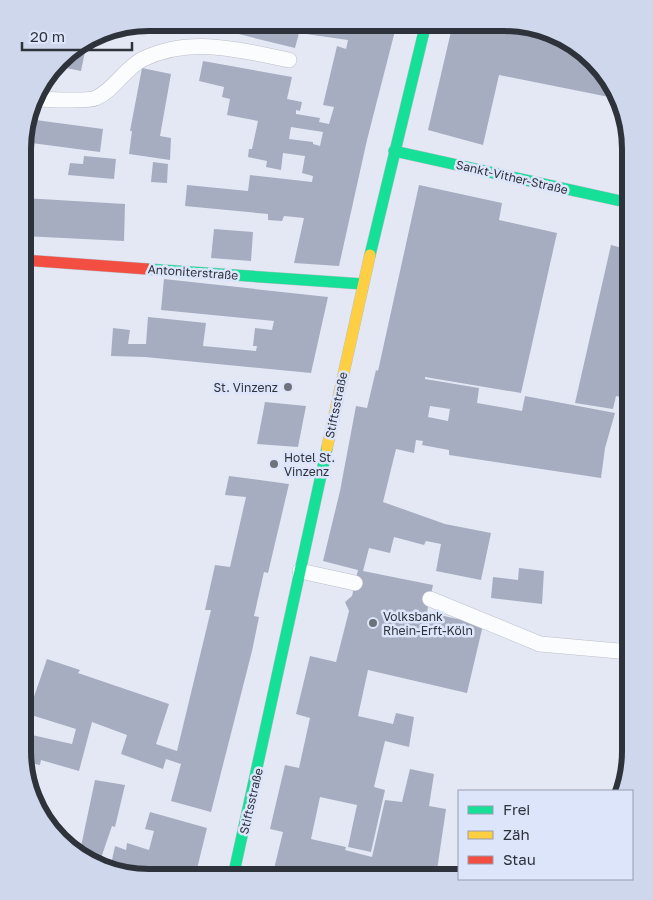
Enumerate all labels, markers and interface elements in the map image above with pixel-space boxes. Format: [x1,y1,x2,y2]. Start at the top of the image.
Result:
scale bar [22,20,132,52]
text: 20 m [30,27,65,45]
street label: Sankt-Vither-Straße [455,157,569,197]
street label: Antoniterstraße [147,261,239,283]
street label: Stiftsstraße [322,370,350,440]
place label: St. Vinzenz [214,380,278,395]
marker: St. Vinzenz [282,381,294,393]
place label: Hotel St. Vinzenz [284,450,335,479]
marker: Hotel St. Vinzenz [268,458,280,470]
place label: Volksbank Rhein-Erft-Köln [383,609,473,638]
marker: Volksbank Rhein-Erft-Köln [367,617,379,629]
street label: Stiftsstraße [236,766,266,836]
legend [458,790,633,880]
text: Frei [503,800,530,818]
text: Zäh [503,825,530,843]
text: Stau [503,850,536,868]

